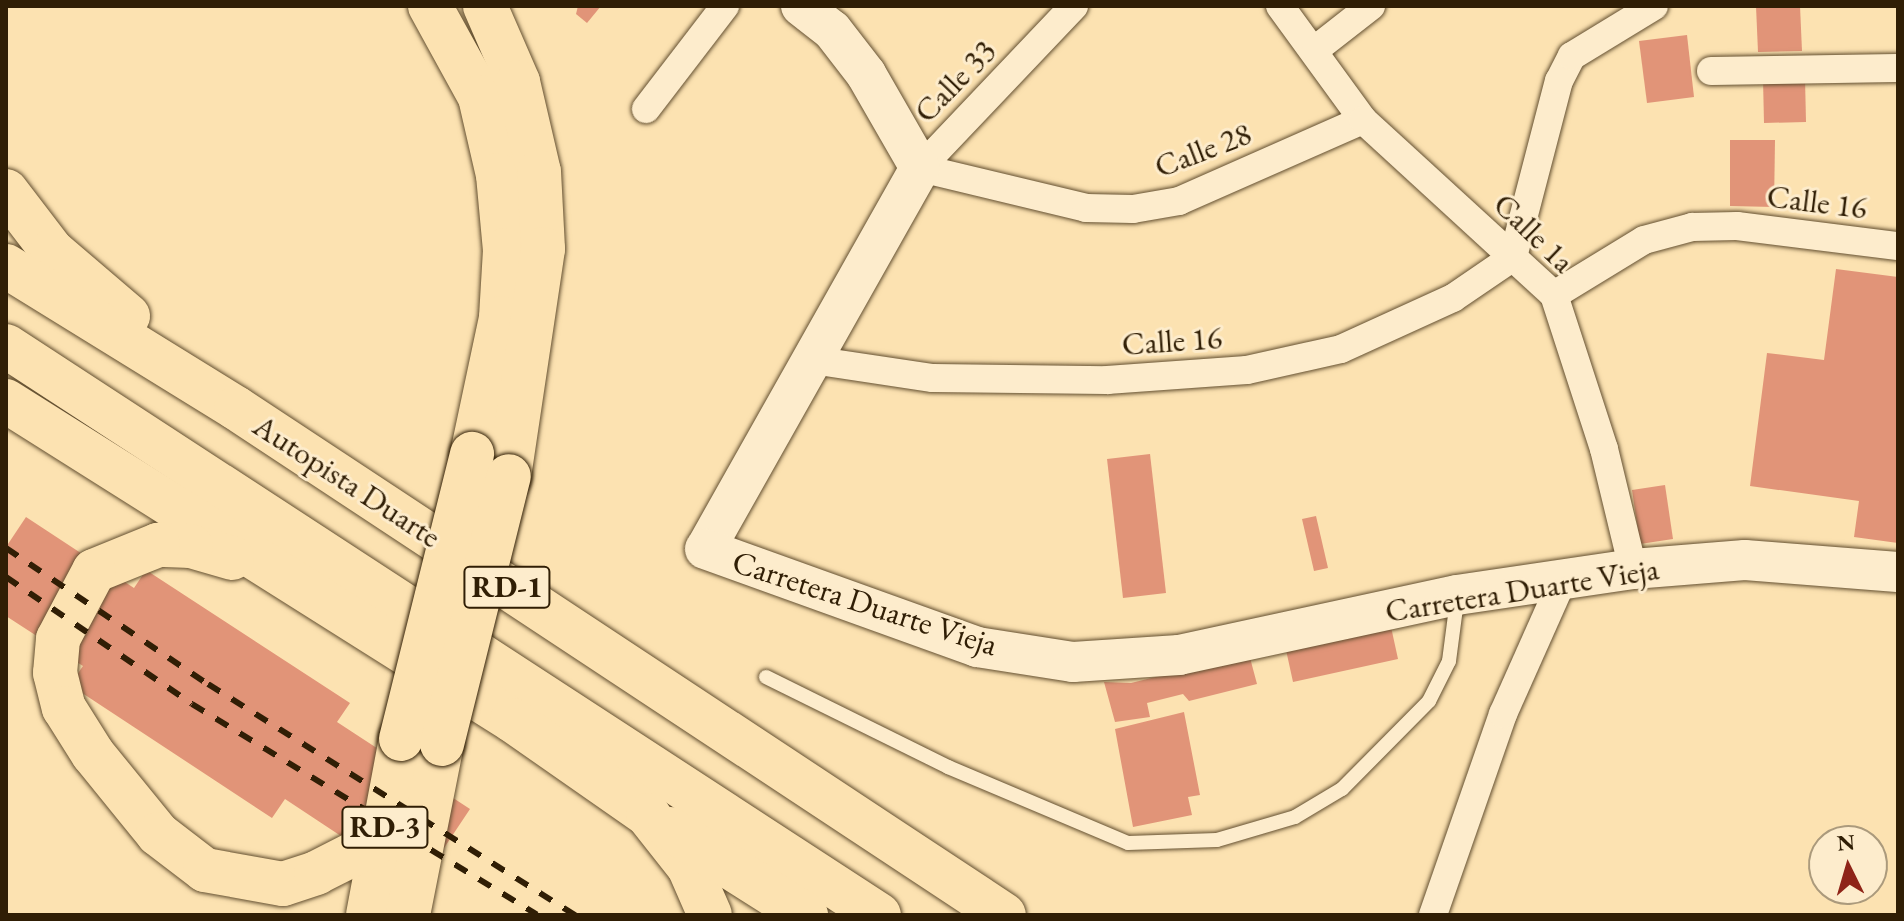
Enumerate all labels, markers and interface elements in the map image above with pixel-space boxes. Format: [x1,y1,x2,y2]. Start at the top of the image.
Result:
street label: Calle 33 [906,32,1004,130]
street label: Calle 28 [1149,114,1257,186]
street label: Calle 16 [1765,177,1869,227]
street label: Calle 1a [1485,185,1583,281]
street label: Calle 16 [1121,318,1223,364]
street label: Autopista Duarte [246,406,448,556]
street label: Carretera Duarte Vieja [728,542,1002,664]
street label: Carretera Duarte Vieja [1383,549,1661,631]
road number: RD-1 [463,561,551,613]
road number: RD-3 [341,801,429,853]
north arrow [1808,825,1888,905]
text: N [1836,827,1856,858]

